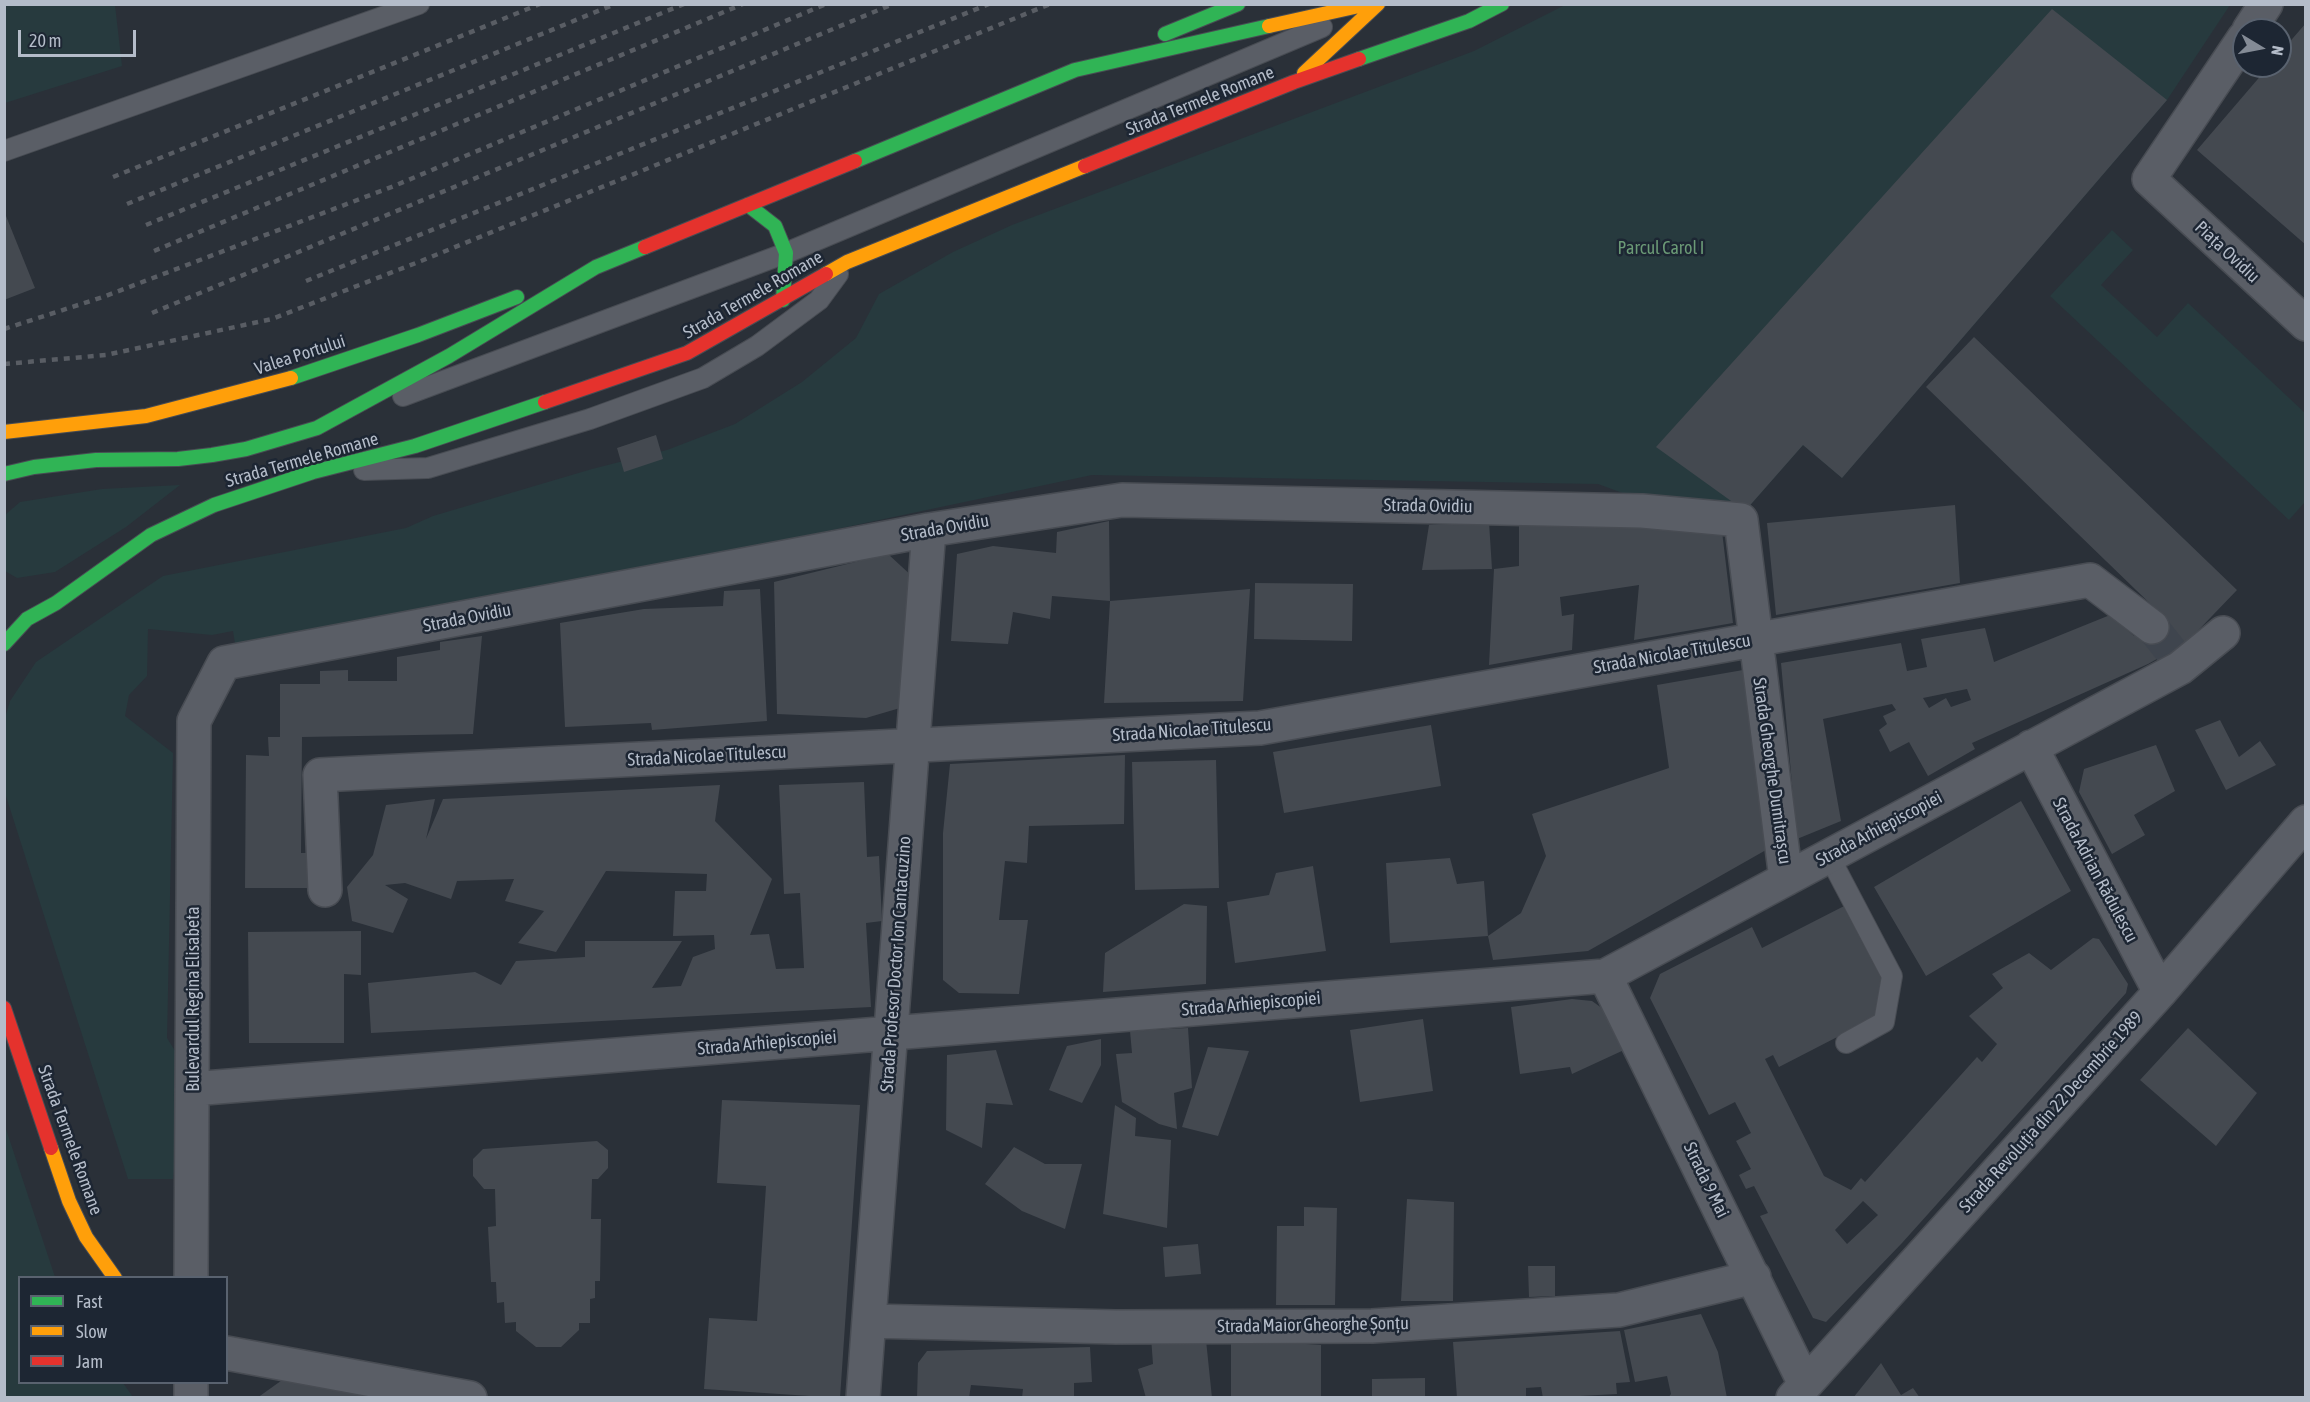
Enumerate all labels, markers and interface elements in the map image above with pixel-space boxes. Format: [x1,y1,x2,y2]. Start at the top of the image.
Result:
scale bar [21,18,140,56]
north arrow [2232,18,2292,78]
text: 20 m [29,30,61,51]
text: N [2268,45,2287,57]
street label: Strada Termele Romane [1123,61,1277,141]
street label: Piața Ovidiu [2190,217,2264,287]
park label: Parcul Carol I [1618,237,1704,259]
street label: Strada Termele Romane [679,246,827,344]
street label: Valea Portului [252,330,348,380]
street label: Strada Termele Romane [223,428,381,492]
street label: Strada Ovidiu [1383,494,1473,518]
street label: Strada Ovidiu [899,510,991,546]
street label: Strada Ovidiu [421,599,513,637]
street label: Strada Nicolae Titulescu [1592,630,1752,678]
street label: Strada Gheorghe Dumitrașcu [1748,676,1796,866]
street label: Strada Nicolae Titulescu [1112,714,1272,746]
street label: Strada Nicolae Titulescu [627,741,787,771]
street label: Strada Arhiepiscopiei [1812,787,1946,871]
street label: Strada Adrian Rădulescu [2048,794,2142,946]
street label: Strada Profesor Doctor Ion Cantacuzino [876,835,916,1093]
street label: Bulevardul Regina Elisabeta [182,906,204,1092]
street label: Strada Arhiepiscopiei [1180,987,1322,1021]
street label: Strada Revoluția din 22 Decembrie 1989 [1955,1007,2147,1217]
street label: Strada Arhiepiscopiei [696,1026,838,1060]
street label: Strada Termele Romane [33,1062,107,1218]
street label: Strada 9 Mai [1679,1139,1733,1221]
legend [18,1276,228,1384]
text: Fast [76,1291,103,1312]
street label: Strada Maior Gheorghe Șonțu [1217,1313,1409,1337]
text: Slow [76,1321,107,1342]
text: Jam [76,1351,103,1372]

